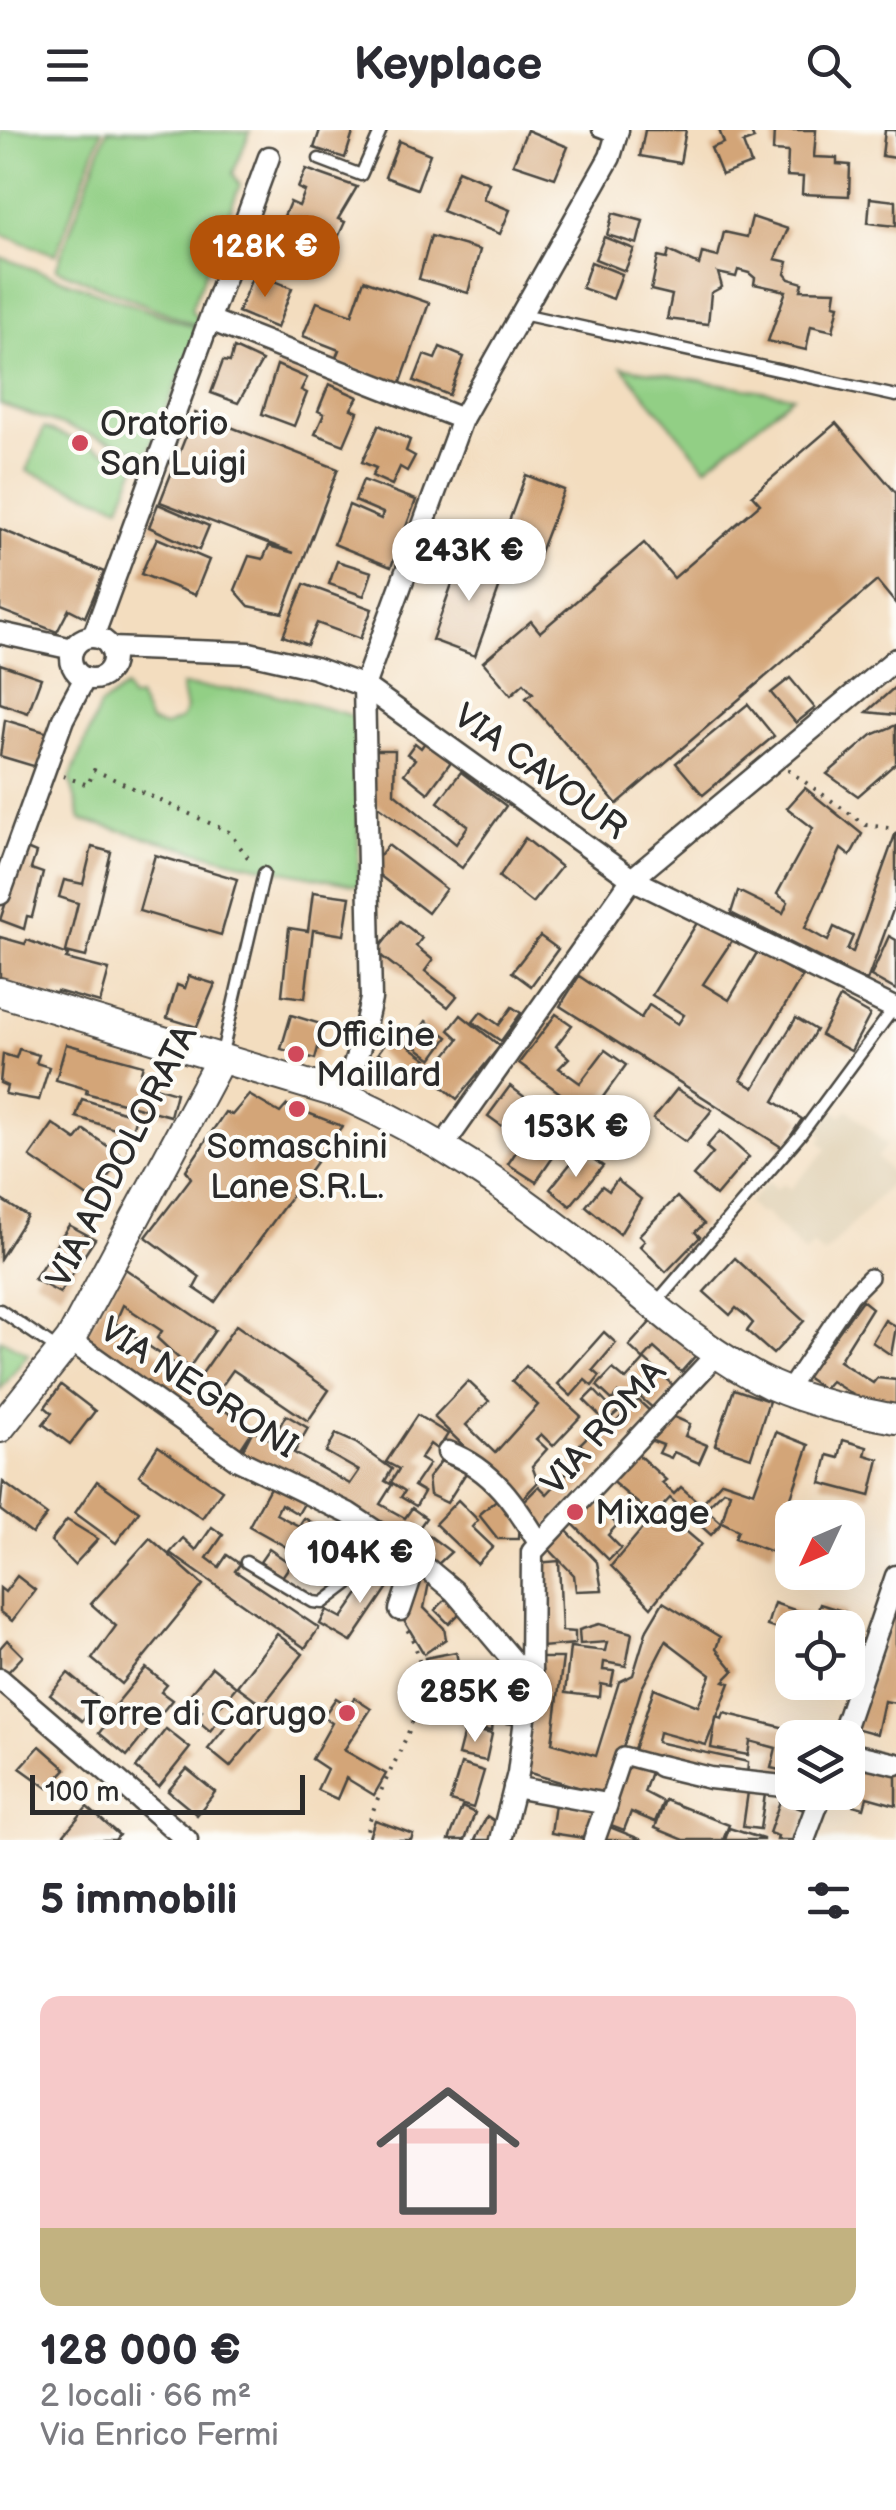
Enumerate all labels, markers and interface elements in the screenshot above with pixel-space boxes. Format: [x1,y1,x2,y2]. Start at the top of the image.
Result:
icon: menu [40,38,95,93]
text: Keyplace [354,38,542,93]
icon: search [801,38,856,93]
pin: 128K € [184,215,346,300]
text: 128K € [212,228,318,267]
place label: Oratorio San Luigi [100,403,246,486]
marker: Oratorio San Luigi [69,432,91,454]
pin: 243K € [388,519,550,604]
text: 243K € [414,532,524,571]
street label: VIA CAVOUR [445,695,635,850]
place label: Officine Maillard [316,1014,441,1097]
street label: VIA ADDOLORATA [37,1017,207,1295]
marker: Officine Maillard [285,1043,307,1065]
pin: 153K € [495,1095,657,1180]
marker: Somaschini Lane S.R.L. [286,1098,308,1120]
text: 153K € [523,1108,629,1147]
place label: Somaschini Lane S.R.L. [206,1126,388,1209]
street label: VIA NEGRONI [91,1308,305,1468]
street label: VIA ROMA [532,1351,676,1504]
place label: Mixage [595,1492,710,1535]
north arrow [775,1500,865,1590]
map controls [775,1500,865,1810]
marker: Mixage [564,1501,586,1523]
pin: 104K € [279,1521,441,1606]
text: 104K € [307,1534,413,1573]
button: locate [775,1610,865,1700]
pin: 285K € [394,1660,556,1745]
text: 285K € [419,1673,531,1712]
place label: Torre di Carugo [80,1693,327,1736]
marker: Torre di Carugo [336,1702,358,1724]
button: layers [775,1720,865,1810]
scale bar [30,1770,305,1814]
text: 100 m [45,1776,119,1809]
icon: filters [801,1873,856,1928]
text: 5 immobili [40,1875,237,1926]
icon: home [358,2061,538,2241]
text: 128 000 € [40,2326,241,2377]
text: 2 locali · 66 m² [40,2377,251,2416]
text: Via Enrico Fermi [40,2416,279,2455]

